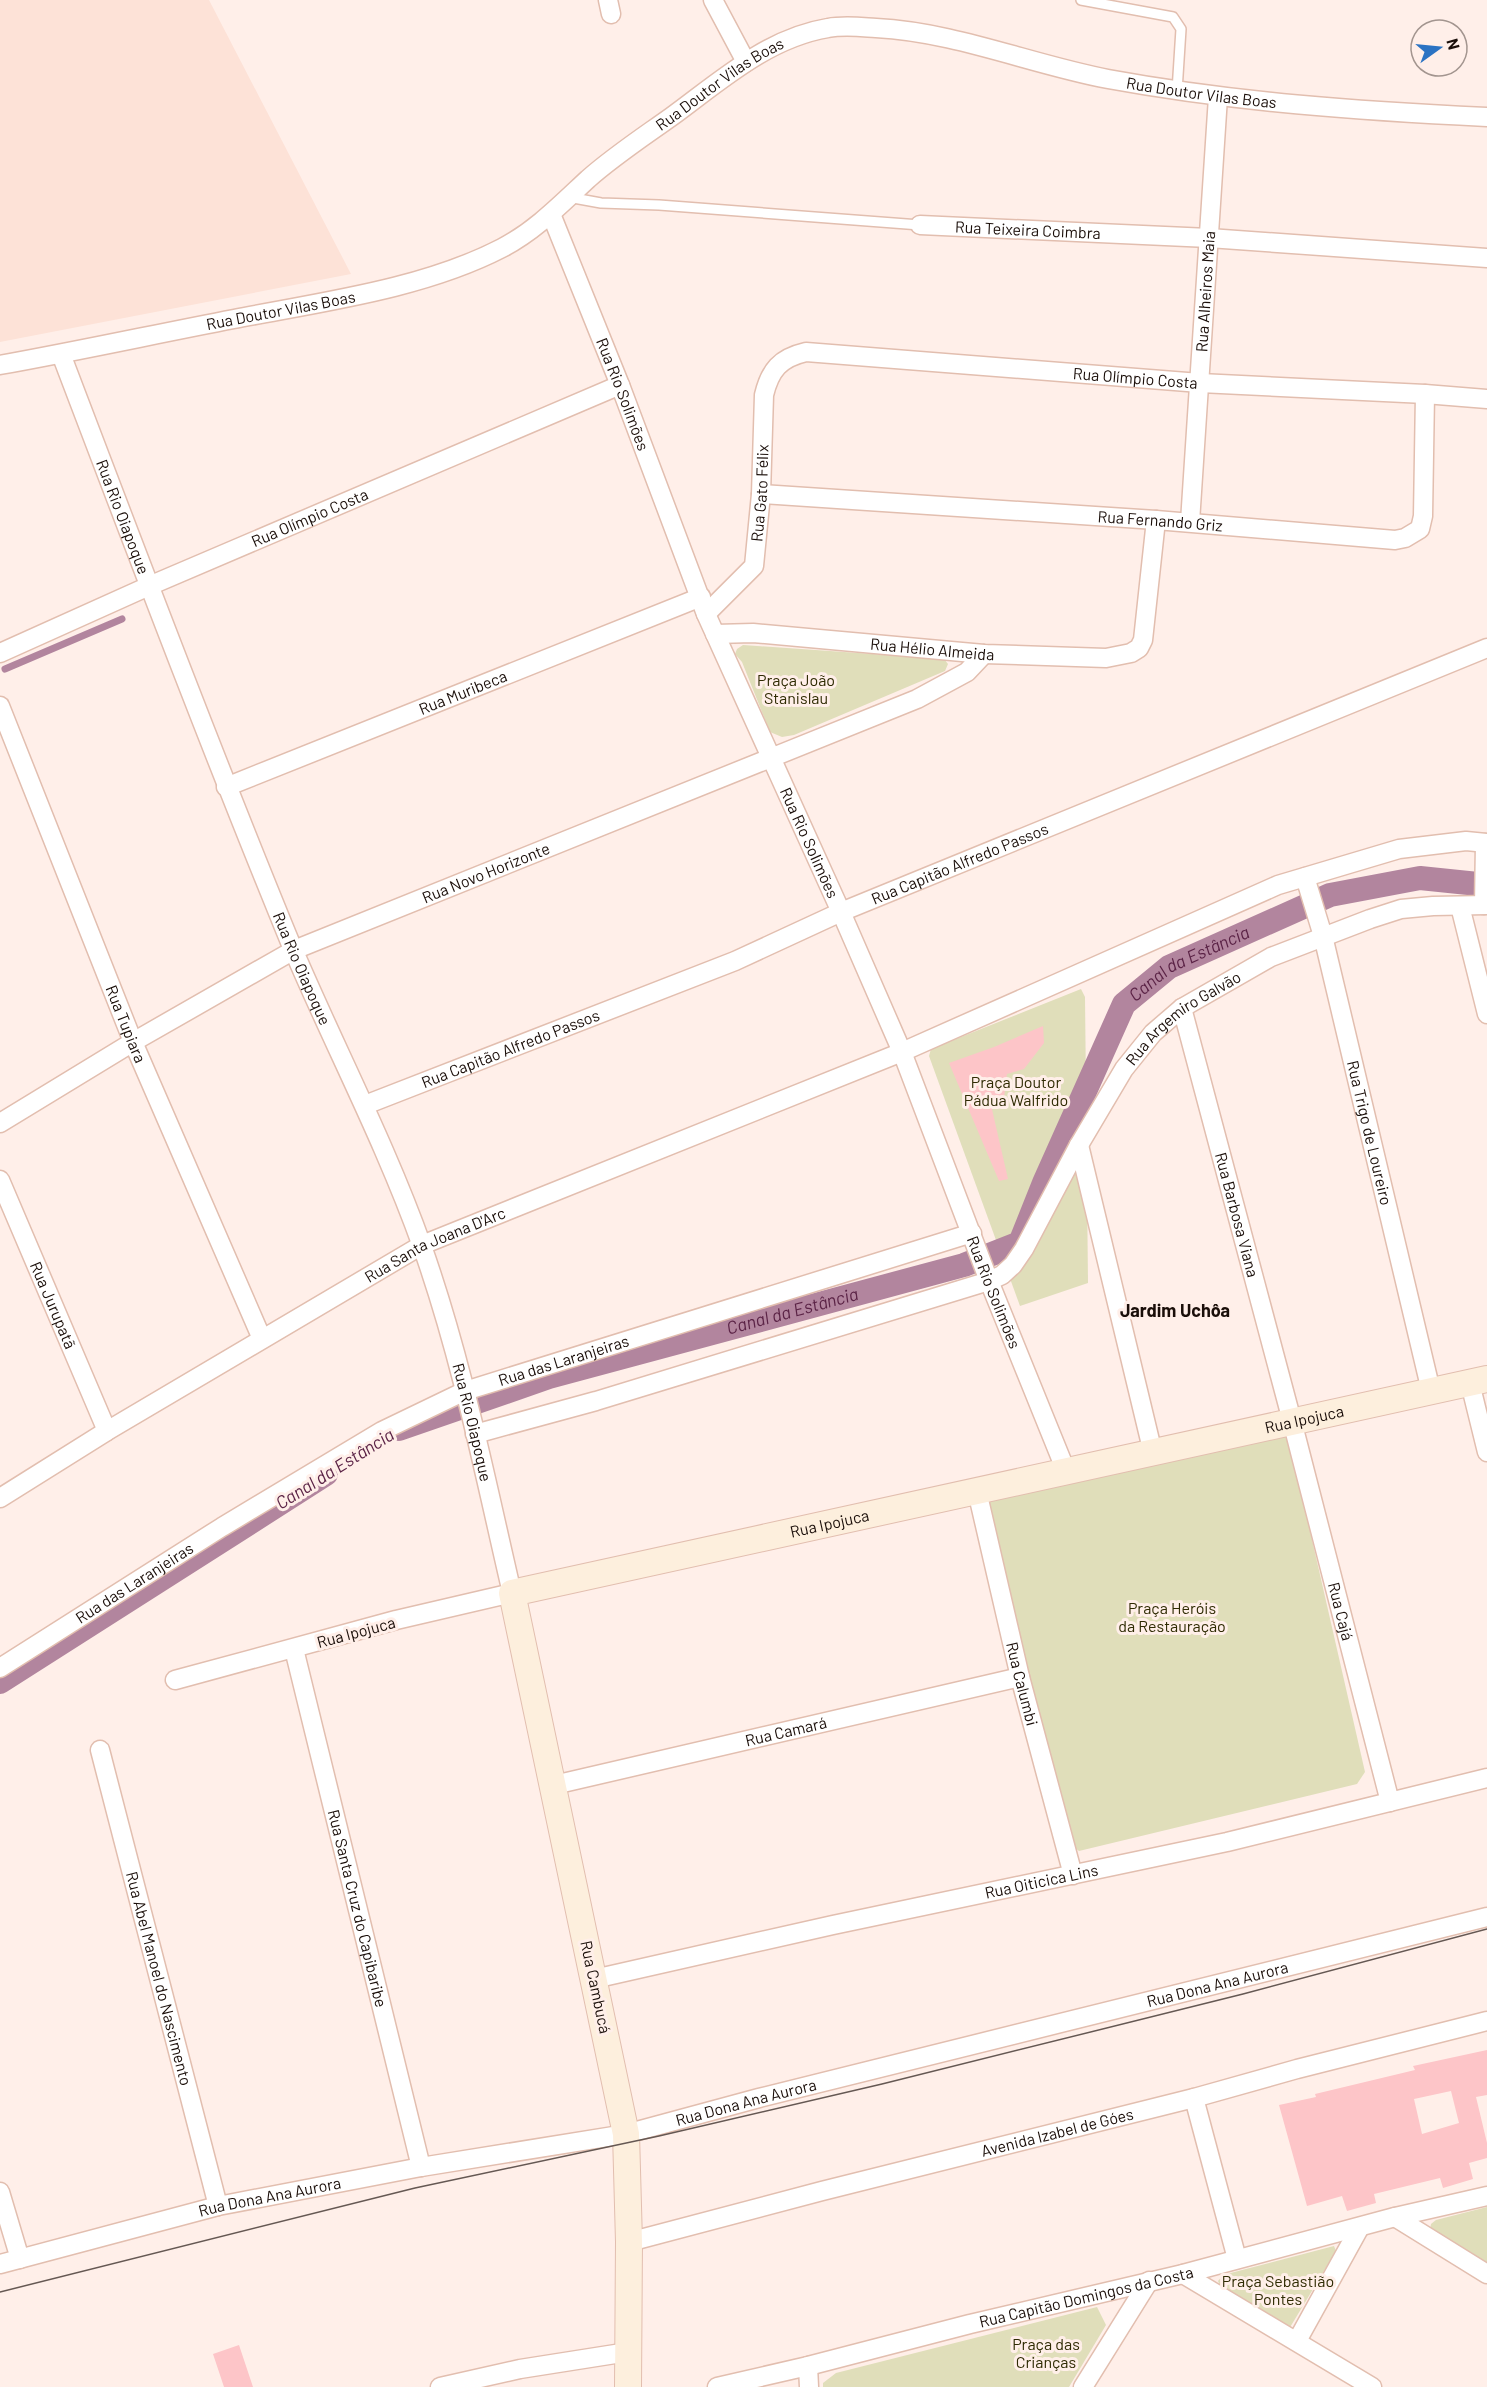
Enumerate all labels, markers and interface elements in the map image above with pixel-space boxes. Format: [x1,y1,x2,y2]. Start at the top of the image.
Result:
north arrow [1409,18,1469,78]
street label: Rua Doutor Vilas Boas [652,33,786,134]
text: N [1443,36,1465,52]
street label: Rua Doutor Vilas Boas [1125,72,1278,111]
street label: Rua Teixeira Coimbra [955,217,1101,242]
street label: Rua Alheiros Maia [1191,230,1218,353]
street label: Rua Doutor Vilas Boas [204,286,357,333]
street label: Rua Rio Solimões [593,335,654,453]
street label: Rua Olímpio Costa [1072,363,1198,392]
street label: Rua Gato Félix [746,444,772,543]
street label: Rua Rio Oiapoque [93,457,154,577]
street label: Rua Olímpio Costa [248,484,371,550]
street label: Rua Fernando Griz [1097,506,1223,535]
street label: Rua Hélio Almeida [869,634,995,663]
street label: Rua Muribeca [416,666,509,718]
park label: Praça João Stanislau [757,670,835,707]
street label: Rua Rio Solimões [777,784,843,901]
street label: Rua Capitão Alfredo Passos [868,818,1051,908]
street label: Rua Novo Horizonte [419,838,552,906]
street label: Rua Rio Oiapoque [270,909,335,1028]
water label: Canal da Estância [1124,920,1253,1006]
street label: Rua Argemiro Galvão [1121,966,1244,1069]
street label: Rua Tupiara [102,982,151,1065]
street label: Rua Capitão Alfredo Passos [418,1005,602,1091]
street label: Rua Trigo de Loureiro [1344,1058,1397,1207]
park label: Praça Doutor Pádua Walfrido [964,1072,1068,1109]
street label: Rua Barbosa Viana [1212,1150,1263,1279]
street label: Rua Santa Joana D'Arc [361,1203,508,1286]
street label: Rua Rio Solimões [964,1233,1025,1351]
street label: Rua Jurupatã [27,1258,81,1351]
water label: Canal da Estância [724,1282,861,1339]
district label: Jardim Uchôa [1120,1299,1230,1321]
street label: Rua das Laranjeiras [496,1331,631,1389]
street label: Rua Rio Oiapoque [449,1361,496,1483]
street label: Rua Ipojuca [1263,1401,1345,1437]
water label: Canal da Estância [271,1423,398,1513]
street label: Rua Ipojuca [788,1505,871,1541]
street label: Rua das Laranjeiras [72,1538,196,1627]
street label: Rua Cajá [1325,1580,1358,1643]
park label: Praça Heróis da Restauração [1118,1598,1226,1635]
street label: Rua Ipojuca [315,1612,397,1651]
street label: Rua Calumbi [1003,1640,1043,1728]
street label: Rua Camará [743,1712,828,1749]
street label: Rua Santa Cruz do Capibaribe [325,1807,391,2009]
street label: Rua Oiticica Lins [983,1859,1100,1902]
street label: Rua Abel Manoel do Nascimento [123,1869,196,2087]
street label: Rua Cambucá [577,1939,616,2035]
street label: Rua Dona Ana Aurora [1145,1957,1290,2010]
street label: Rua Dona Ana Aurora [673,2074,818,2129]
street label: Avenida Izabel de Góes [979,2104,1135,2160]
street label: Rua Dona Ana Aurora [196,2173,342,2220]
street label: Rua Capitão Domingos da Costa [977,2262,1195,2331]
park label: Praça Sebastião Pontes [1222,2271,1334,2308]
park label: Praça das Crianças [1012,2334,1080,2371]

